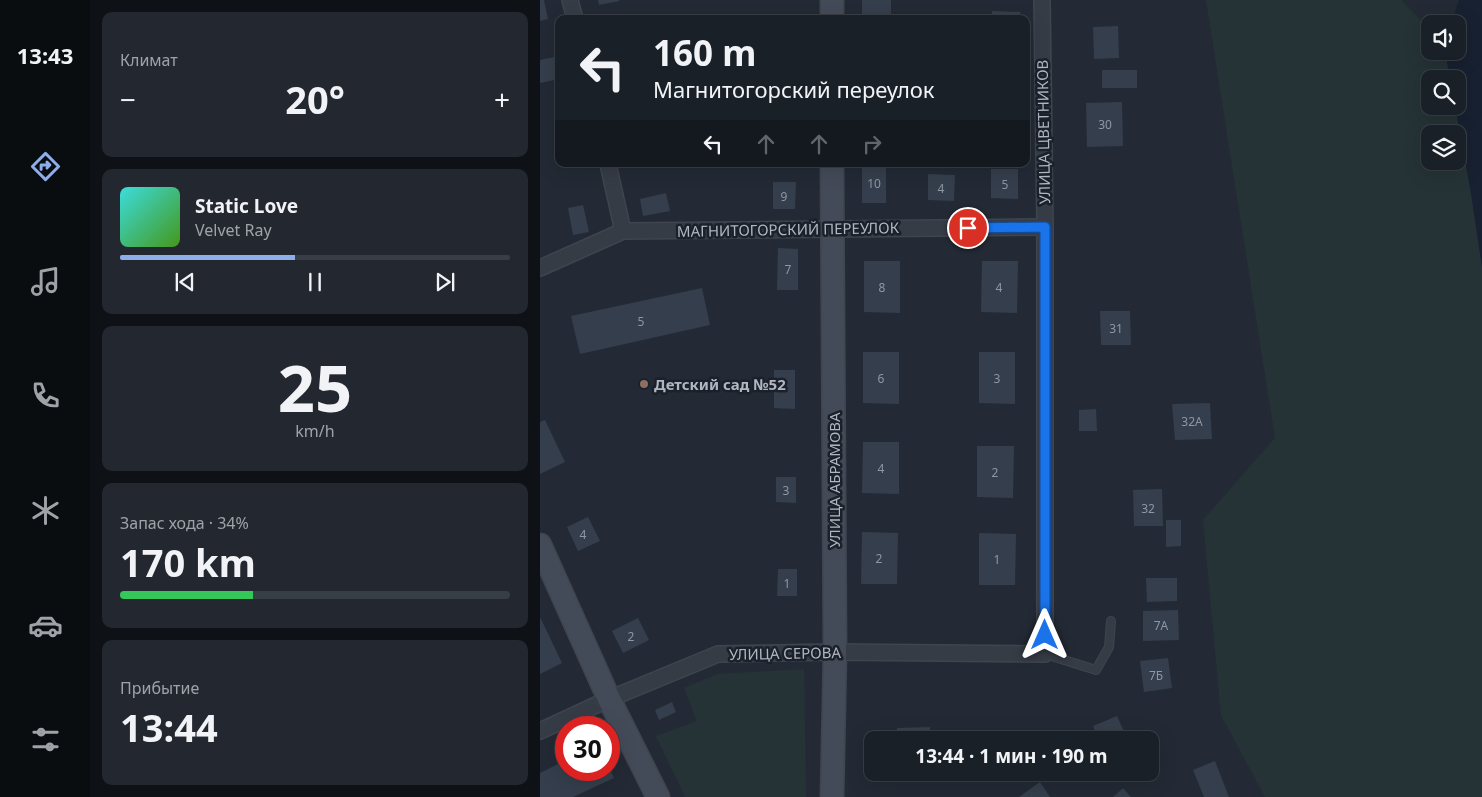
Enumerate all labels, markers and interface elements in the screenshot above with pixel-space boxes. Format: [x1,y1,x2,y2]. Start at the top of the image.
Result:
map controls [1421,15,1466,170]
button: sound [1421,15,1466,60]
text: 160 m [653,29,756,76]
icon: left [570,35,635,100]
text: 13:43 [17,40,73,70]
text: Климат [120,49,178,71]
street label: УЛИЦА ЦВЕТНИКОВ [1032,60,1054,204]
button: search [1421,70,1466,115]
text: 20° [285,73,345,125]
text: Магнитогорский переулок [653,74,935,104]
text: − [120,80,136,118]
text: + [494,80,510,118]
house number: 30 [1098,116,1112,133]
button: layers [1421,125,1466,170]
icon: left [699,130,727,158]
icon: ahead [752,130,780,158]
icon: ahead [805,130,833,158]
icon: right [858,130,886,158]
icon: directions [28,149,63,184]
house number: 10 [867,175,881,192]
house number: 5 [1002,176,1009,193]
house number: 4 [938,180,945,197]
house number: 9 [781,188,788,205]
text: Static Love [195,193,298,219]
pin [947,207,989,249]
icon: arrive [954,214,982,242]
street label: МАГНИТОГОРСКИЙ ПЕРЕУЛОК [677,217,900,241]
text: Velvet Ray [195,219,272,241]
house number: 7 [785,261,792,278]
icon: music [28,264,63,299]
icon: previous [171,268,199,296]
icon: pause [301,268,329,296]
icon: next [431,268,459,296]
house number: 8 [879,279,886,296]
house number: 4 [996,279,1003,296]
house number: 5 [638,313,645,330]
house number: 31 [1109,320,1123,337]
text: 25 [278,343,352,431]
house number: 6 [878,370,885,387]
house number: 3 [994,370,1001,387]
place label: Детский сад №52 [654,374,786,394]
icon: phone [28,378,63,413]
marker: Детский сад №52 [638,378,650,390]
street label: УЛИЦА АБРАМОВА [824,412,844,548]
house number: 32А [1181,413,1203,430]
text: km/h [295,420,335,442]
house number: 4 [878,460,885,477]
house number: 2 [992,464,999,481]
house number: 3 [783,482,790,499]
icon: climate [28,493,63,528]
house number: 32 [1141,500,1155,517]
text: Запас хода · 34% [120,512,249,534]
house number: 4 [580,526,587,543]
text: 170 km [120,536,256,588]
house number: 2 [876,550,883,567]
house number: 1 [994,551,1000,568]
house number: 1 [784,575,790,592]
icon: car [28,608,63,643]
position arrow [1018,608,1070,660]
house number: 7А [1154,617,1169,634]
house number: 2 [628,628,635,645]
street label: УЛИЦА СЕРОВА [729,642,842,664]
house number: 7Б [1149,667,1163,684]
text: Прибытие [120,677,199,699]
text: 13:44 [120,701,218,753]
speed limit sign: 30 [555,716,620,781]
icon: filters [28,722,63,757]
text: 13:44 · 1 мин · 190 m [915,743,1108,769]

